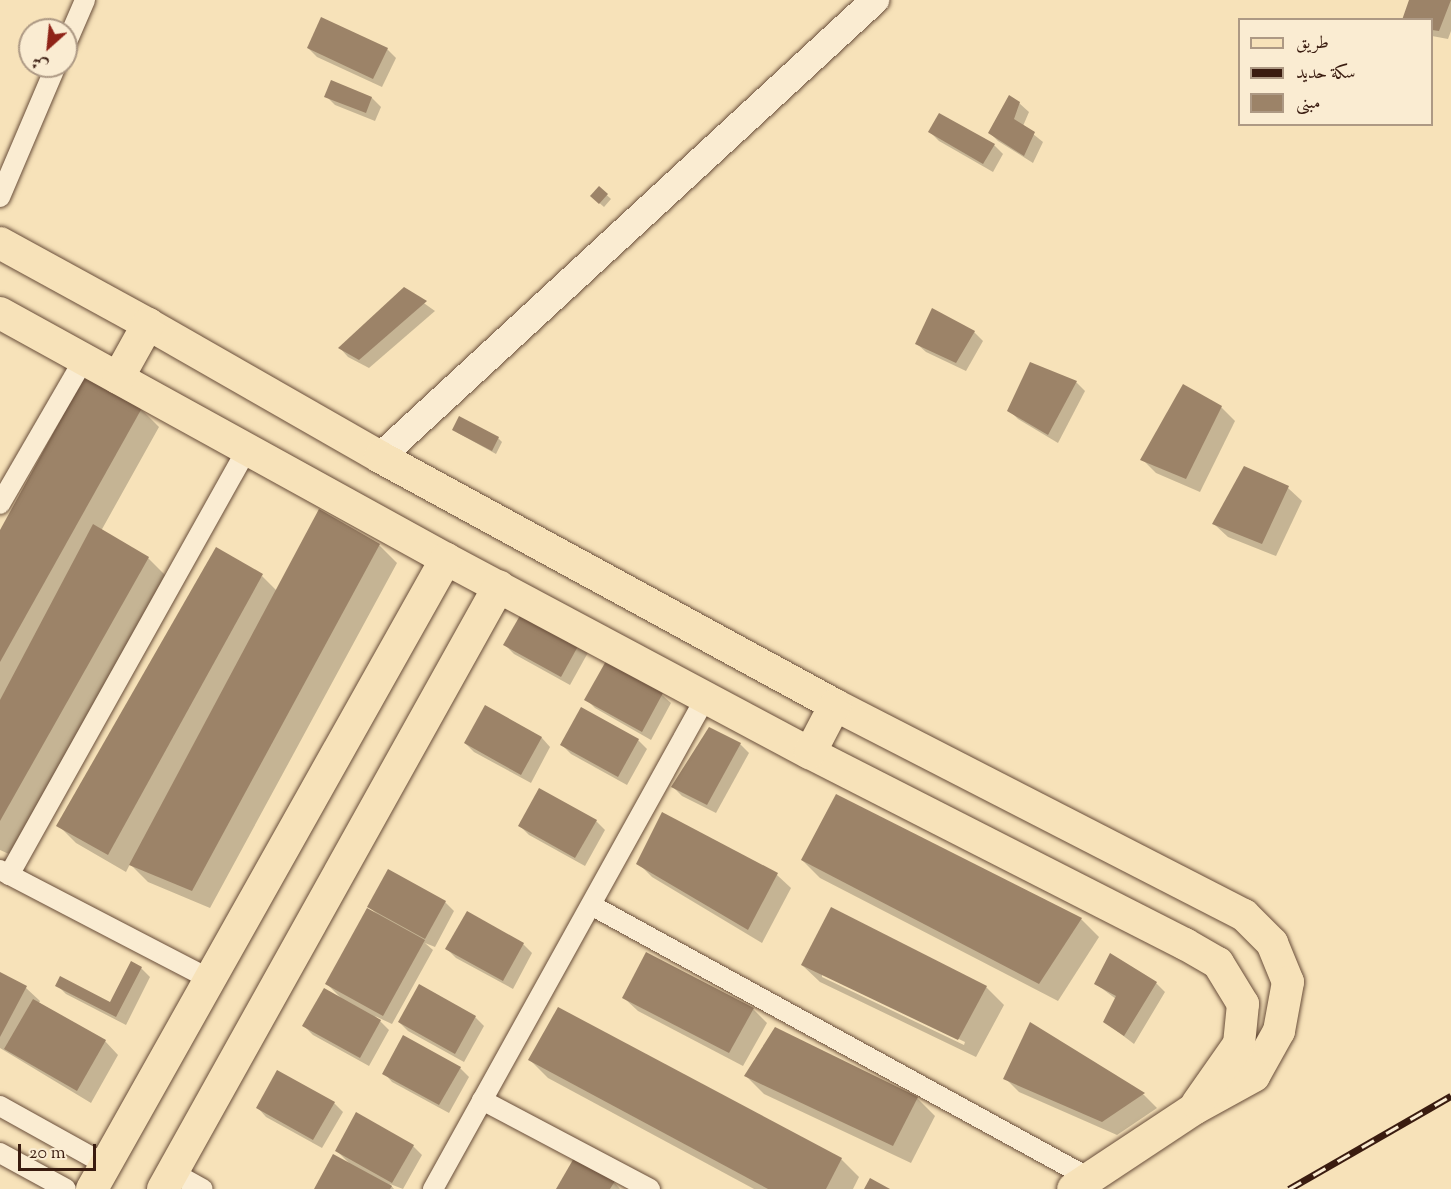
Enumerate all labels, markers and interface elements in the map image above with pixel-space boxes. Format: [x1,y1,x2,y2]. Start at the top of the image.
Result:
north arrow [18,18,78,78]
legend [1238,18,1433,126]
text: طريق [1296,31,1329,57]
text: ش [28,49,53,77]
text: سكة حديد [1296,61,1356,87]
text: مبنى [1296,91,1321,117]
scale bar [21,1132,99,1170]
text: 20 m [29,1141,66,1167]

